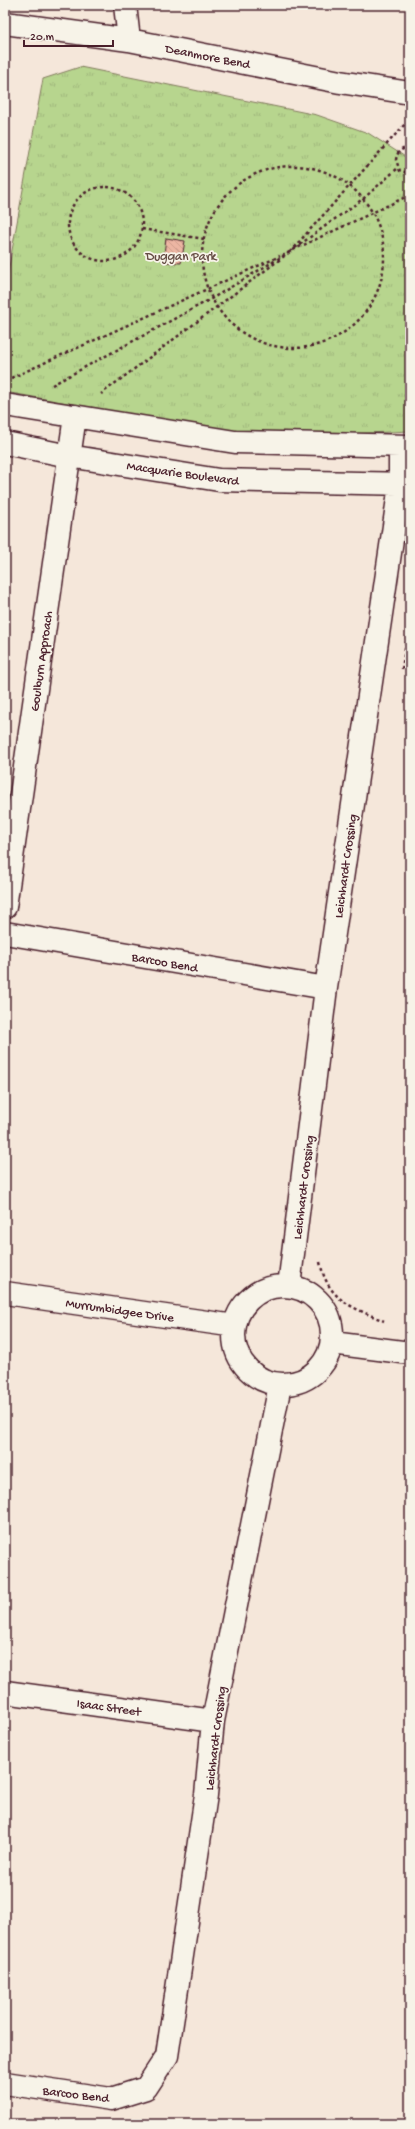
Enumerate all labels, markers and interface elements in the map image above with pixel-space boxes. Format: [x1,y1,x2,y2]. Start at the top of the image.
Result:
scale bar [24,22,113,48]
text: 20 m [30,31,55,45]
street label: Deanmore Bend [163,42,253,73]
park label: Duggan Park [145,250,218,265]
street label: Macquarie Boulevard [126,459,241,490]
street label: Goulburn Approach [28,610,57,712]
street label: Leichhardt Crossing [332,813,361,919]
street label: Barcoo Bend [129,950,200,977]
street label: Leichhardt Crossing [291,1134,318,1240]
street label: Murrumbidgee Drive [65,1296,175,1327]
street label: Leichhardt Crossing [203,1685,230,1791]
street label: Isaac Street [76,1697,143,1721]
street label: Barcoo Bend [41,2084,111,2107]

